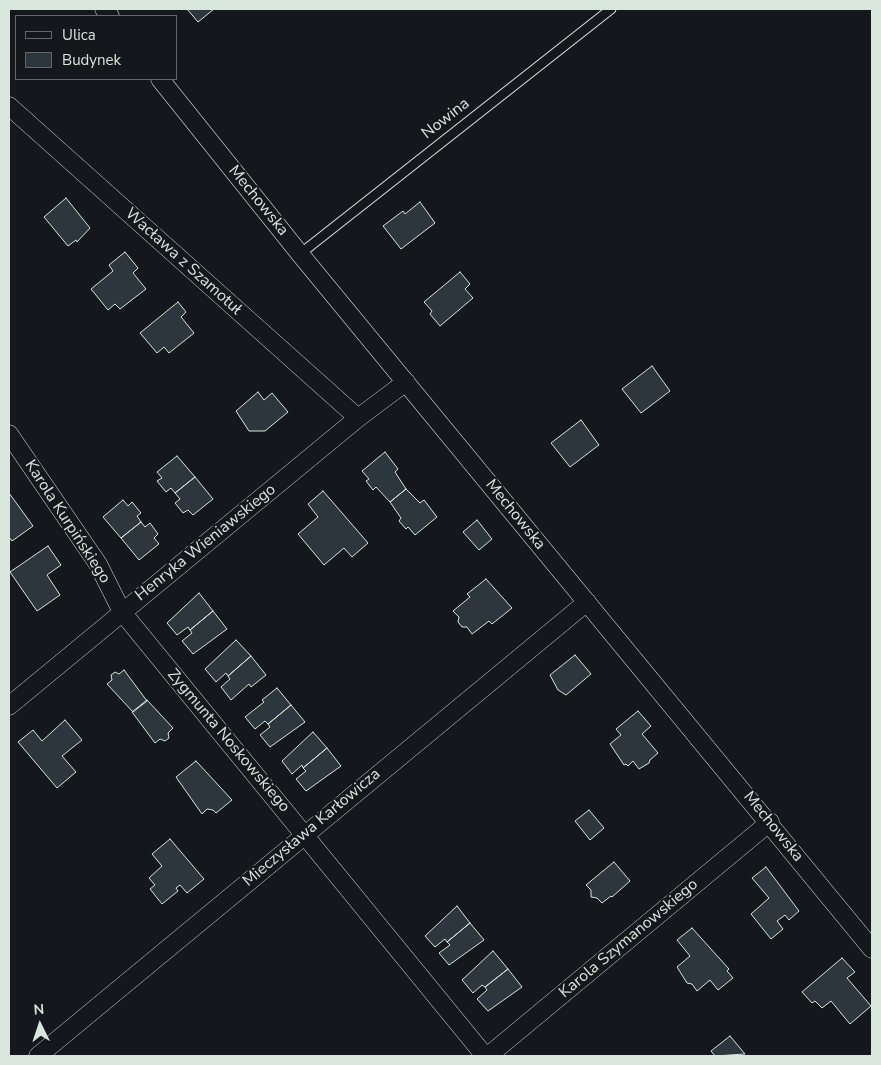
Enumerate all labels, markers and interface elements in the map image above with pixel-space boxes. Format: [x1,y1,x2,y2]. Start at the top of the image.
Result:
legend [15,15,178,80]
text: Ulica [62,25,96,45]
text: Budynek [62,50,121,70]
street label: Nowina [418,94,474,144]
street label: Mechowska [224,162,292,240]
street label: Wacława z Szamotuł [121,204,245,320]
street label: Karola Kurpińskiego [20,457,114,587]
street label: Mechowska [481,476,549,554]
street label: Henryka Wieniawskiego [132,480,280,606]
street label: Zygmunta Noskowskiego [163,666,293,816]
street label: Mieczysława Karłowicza [239,765,385,891]
street label: Mechowska [739,788,807,866]
street label: Karola Szymanowskiego [556,875,702,1003]
north arrow [15,1000,65,1050]
text: N [33,1000,45,1019]

